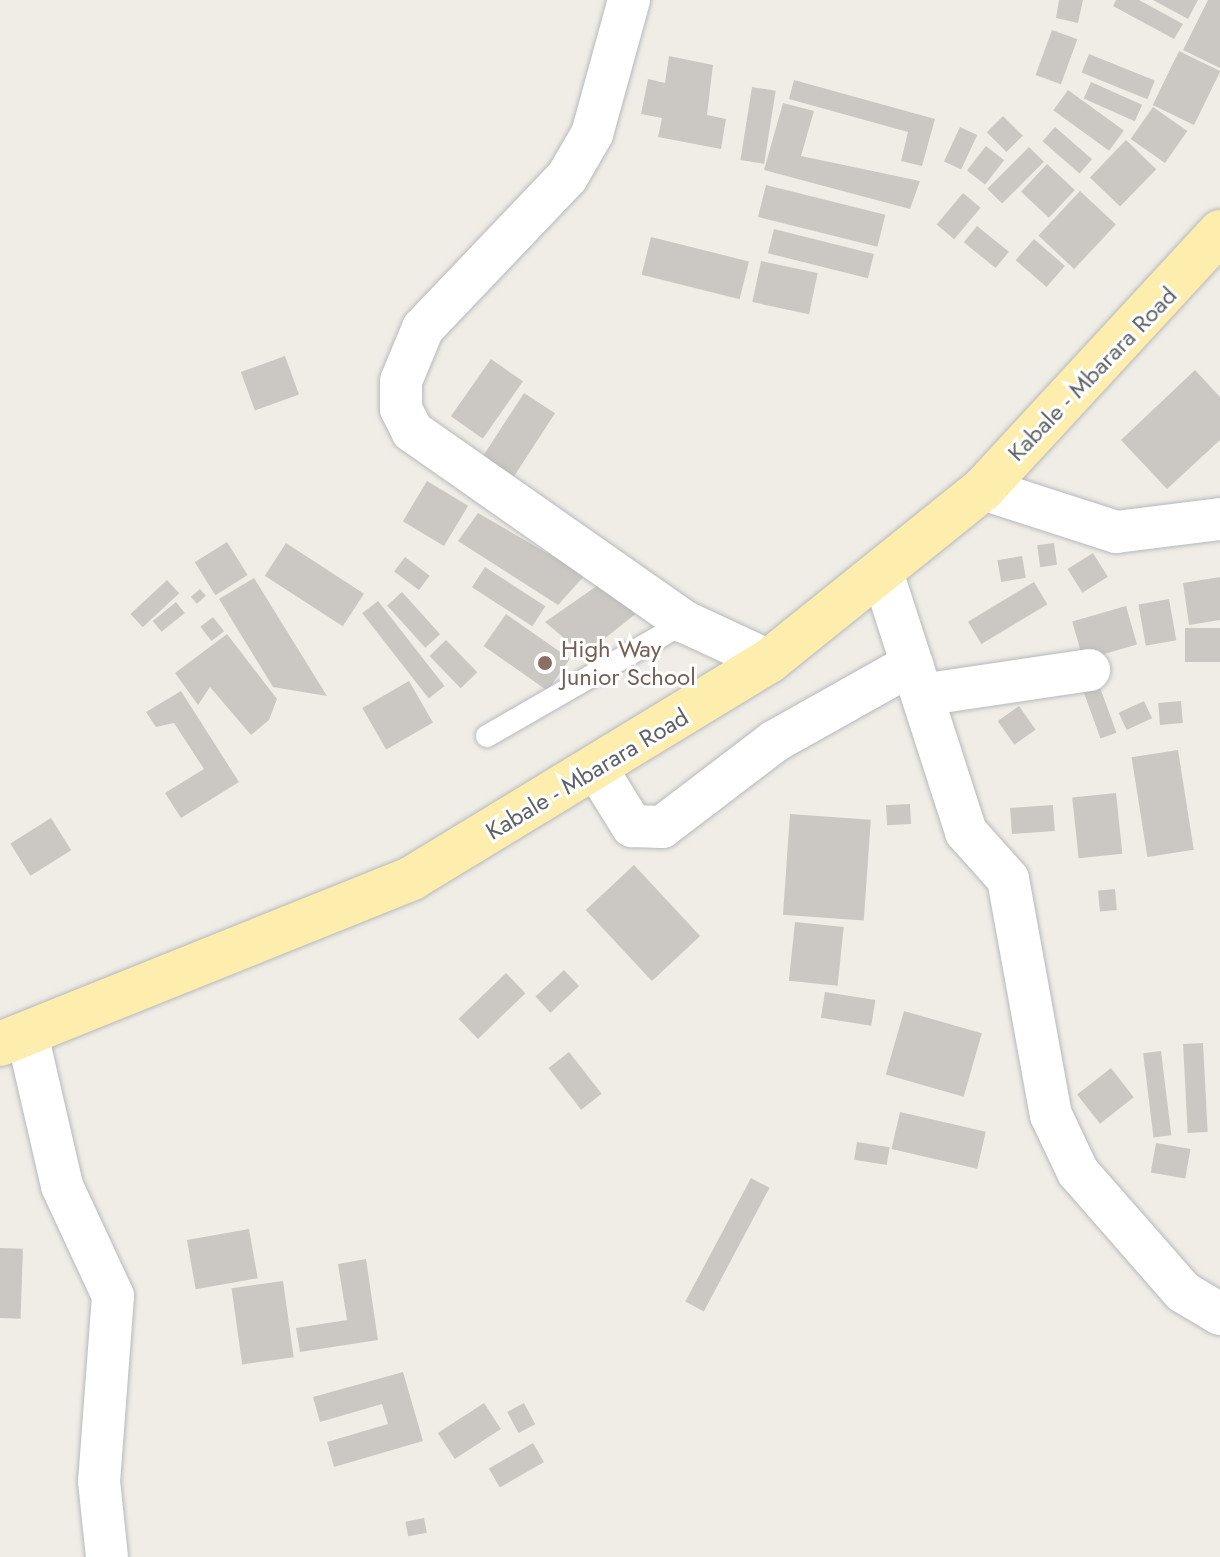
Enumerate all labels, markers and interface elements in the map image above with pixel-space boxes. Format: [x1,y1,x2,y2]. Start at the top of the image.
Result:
street label: Kabale - Mbarara Road [1001,281,1183,467]
place label: High Way Junior School [561,635,696,691]
marker: High Way Junior School [536,654,554,672]
street label: Kabale - Mbarara Road [481,702,693,846]

